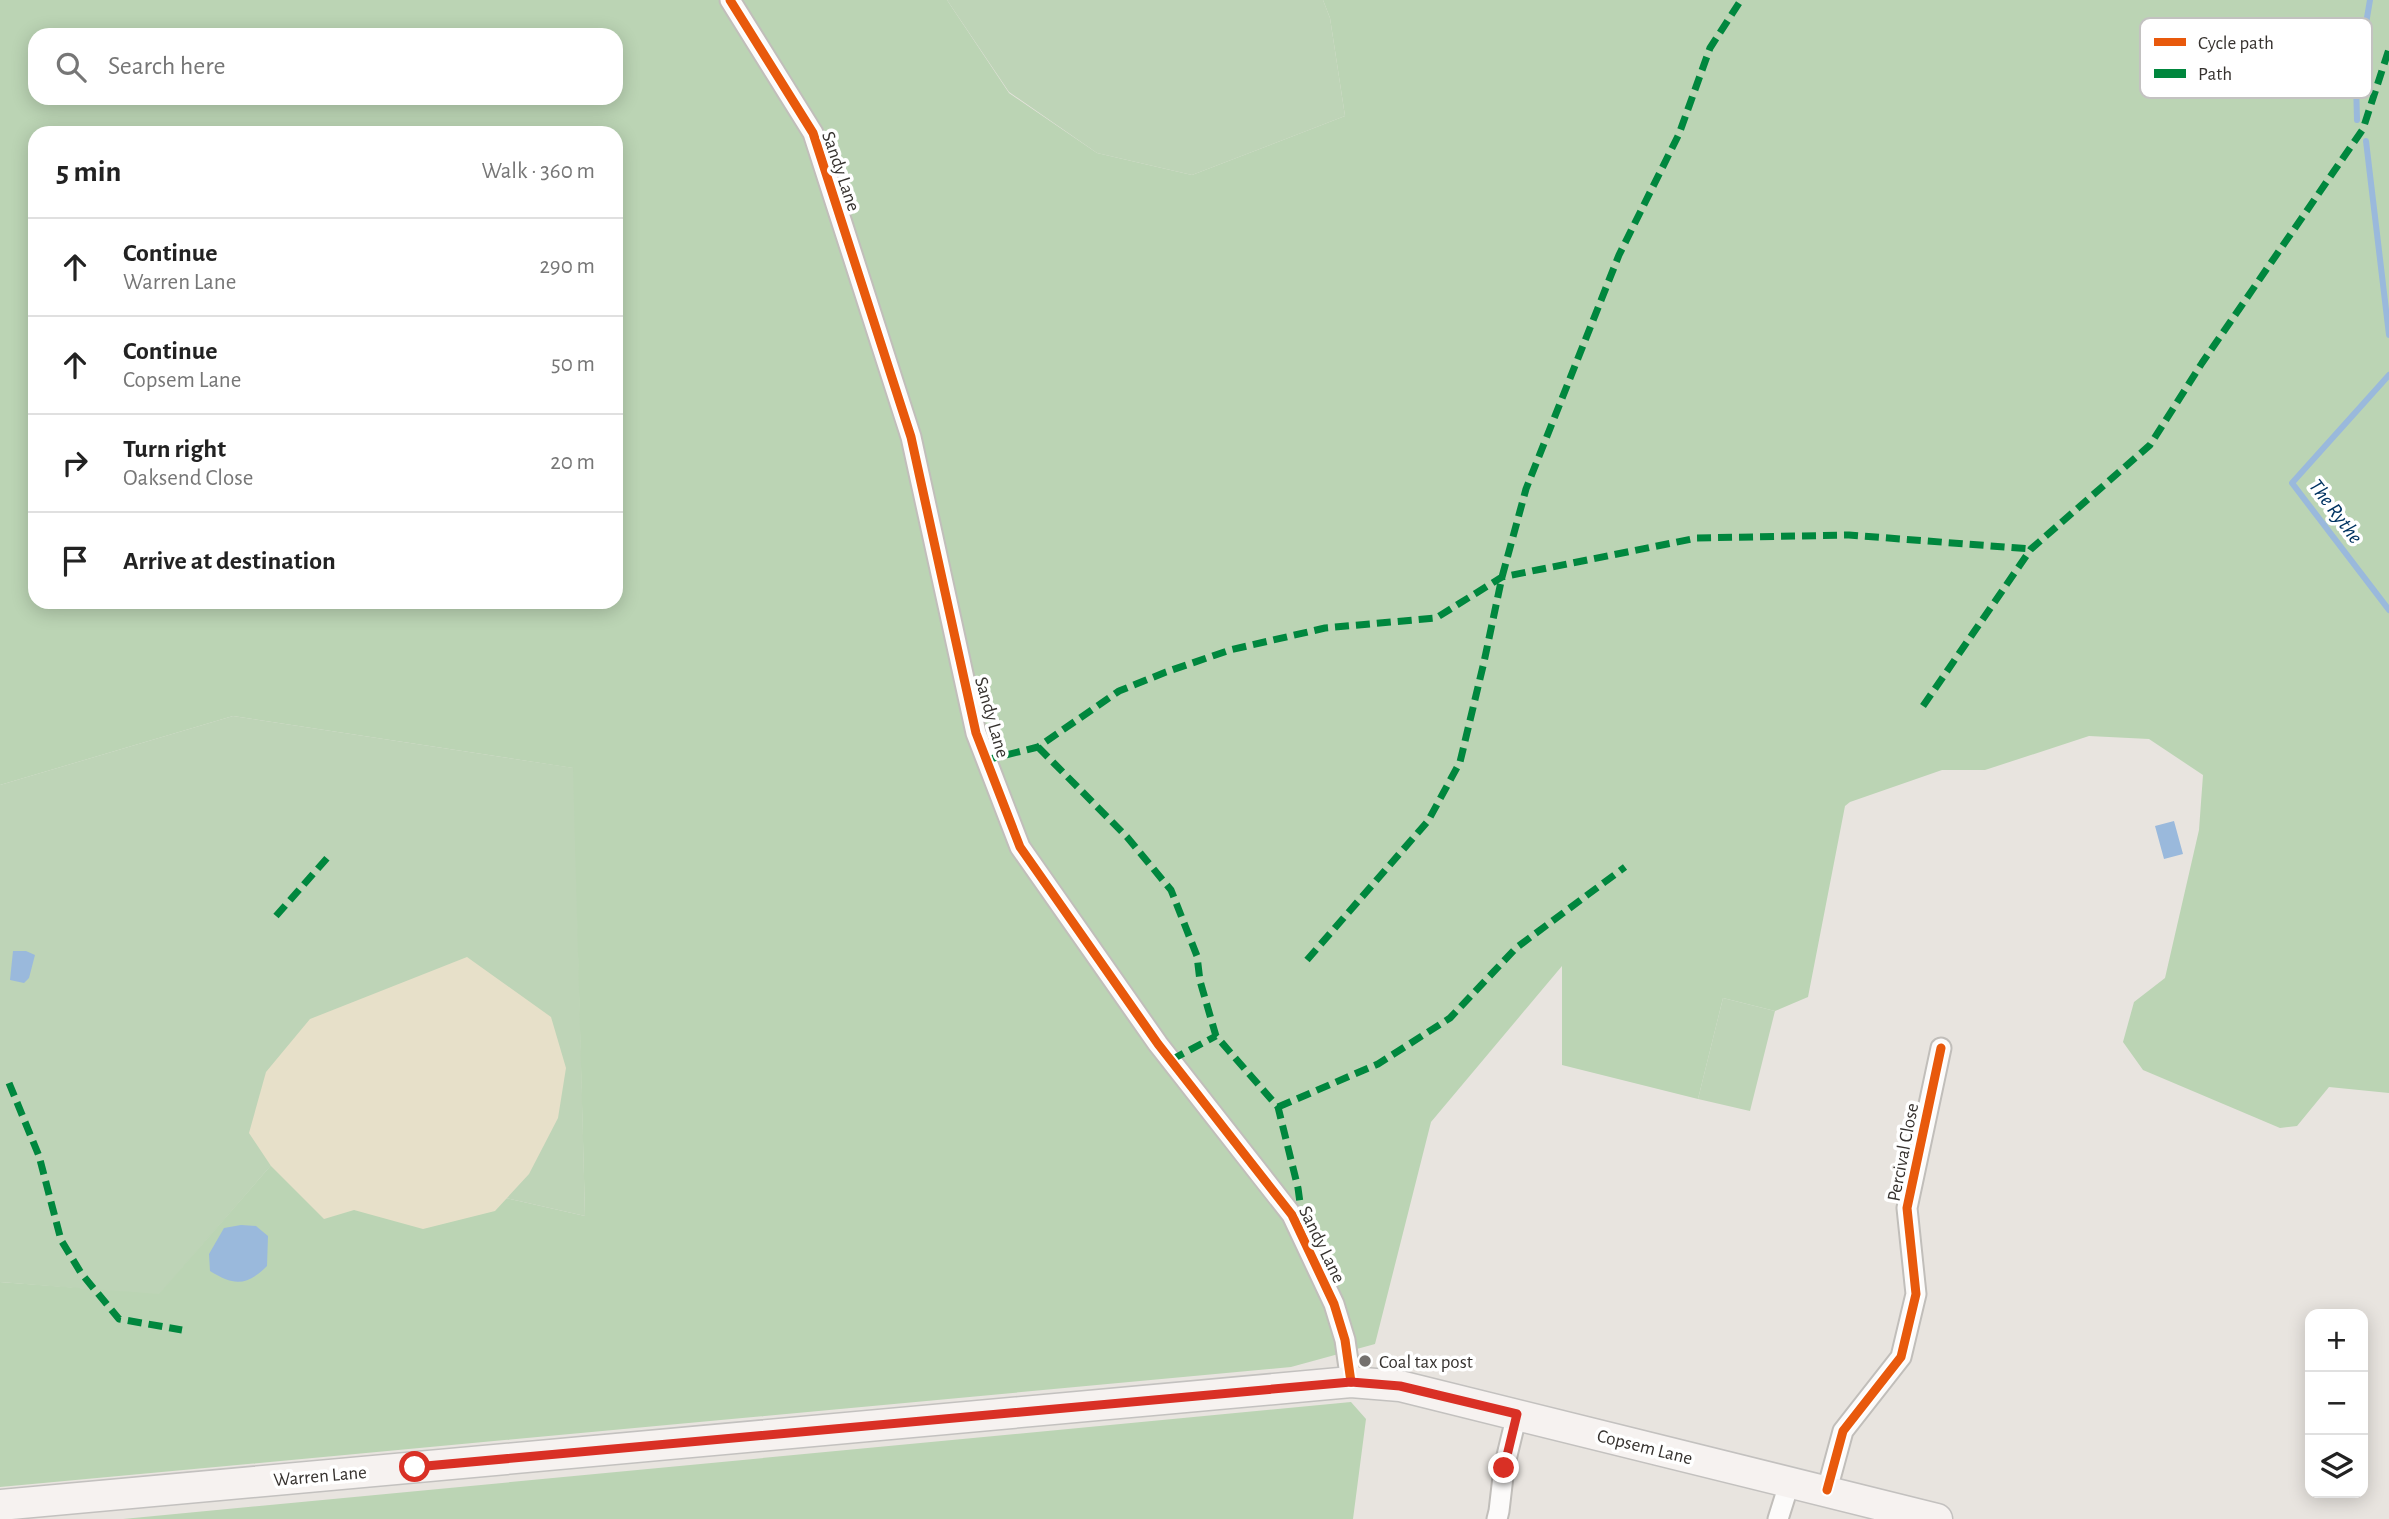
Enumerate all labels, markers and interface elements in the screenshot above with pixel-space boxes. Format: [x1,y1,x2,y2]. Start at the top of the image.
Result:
legend [2140,18,2372,98]
search box [28,28,623,105]
text: Cycle path [2198,34,2274,53]
icon: search [52,48,90,86]
text: Search here [108,53,226,79]
text: Path [2198,65,2232,84]
street label: Sandy Lane [818,129,863,214]
text: 5 min [56,157,121,187]
text: Walk · 360 m [481,160,595,183]
text: Continue [123,240,218,266]
icon: ahead [56,248,94,286]
text: 290 m [539,255,595,278]
text: Warren Lane [123,271,236,294]
text: Continue [123,338,218,364]
icon: ahead [56,346,94,384]
text: 50 m [551,353,595,376]
text: Copsem Lane [123,369,241,392]
text: Turn right [123,436,226,462]
icon: right [56,444,94,482]
text: 20 m [550,451,595,474]
text: Oaksend Close [123,467,253,490]
water label: The Rythe [2305,475,2366,547]
icon: arrive [56,542,94,580]
text: Arrive at destination [123,548,336,574]
street label: Sandy Lane [971,675,1012,760]
street label: Percival Close [1885,1101,1922,1203]
street label: Sandy Lane [1295,1203,1348,1286]
map controls [2305,1309,2368,1498]
button: + [2305,1309,2368,1372]
marker: Coal tax post [1357,1353,1373,1369]
place label: Coal tax post [1379,1353,1473,1372]
button: − [2305,1372,2368,1435]
street label: Copsem Lane [1595,1426,1694,1468]
button: layers [2305,1435,2368,1498]
route start [399,1451,430,1482]
route end [1488,1452,1519,1483]
street label: Warren Lane [273,1463,368,1490]

